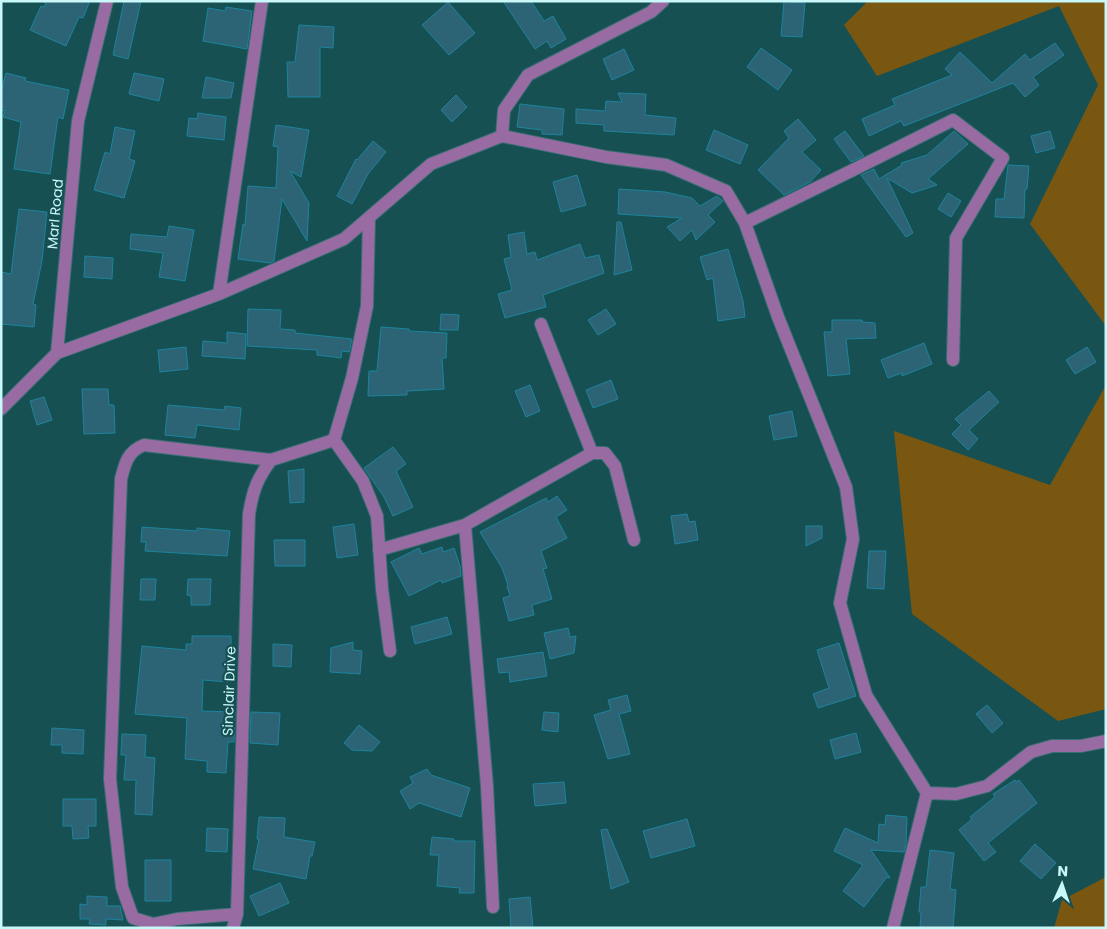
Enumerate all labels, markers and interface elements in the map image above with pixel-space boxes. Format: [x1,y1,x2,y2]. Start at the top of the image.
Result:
street label: Marl Road [42,178,68,250]
street label: Sinclair Drive [217,646,241,736]
north arrow [1037,859,1087,909]
text: N [1057,861,1068,881]

